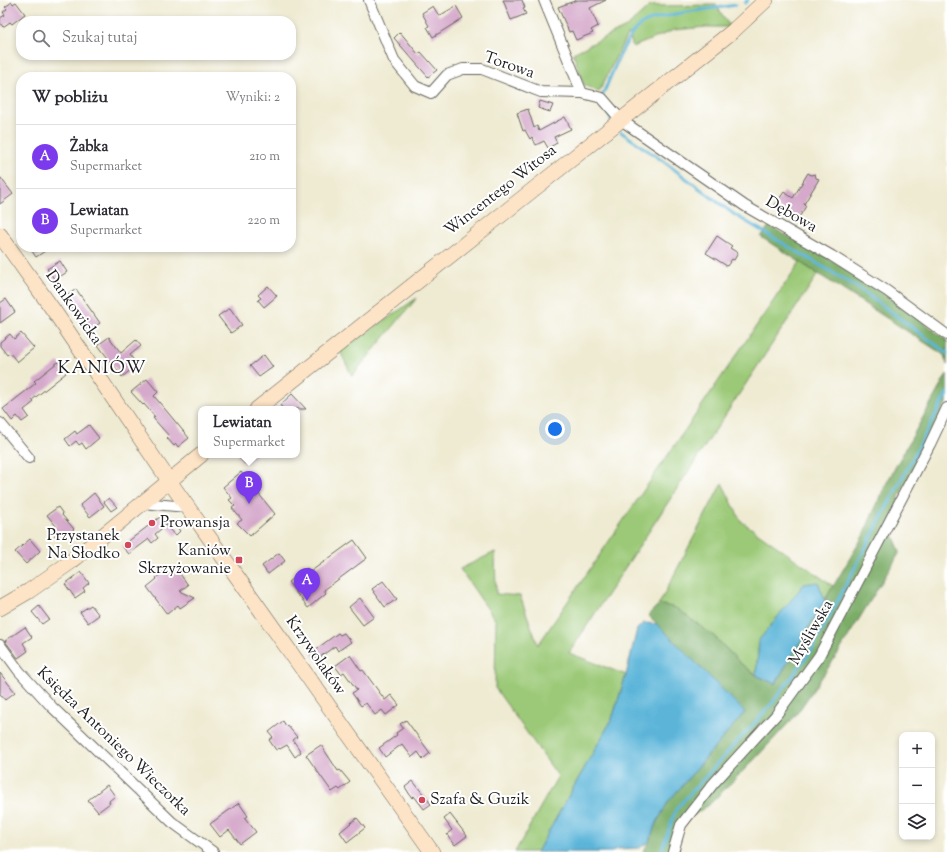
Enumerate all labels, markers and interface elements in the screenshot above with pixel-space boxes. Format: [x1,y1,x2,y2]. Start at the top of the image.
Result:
search box [16,16,296,60]
icon: search [30,27,52,49]
text: Szukaj tutaj [62,28,137,49]
street label: Torowa [481,47,538,86]
text: W pobliżu [32,86,108,110]
text: Wyniki: 2 [225,89,280,107]
text: Żabka [70,137,108,158]
street label: Wincentego Witosa [440,139,562,242]
text: A [40,148,50,166]
text: 210 m [249,148,280,166]
text: Supermarket [70,158,142,176]
street label: Dębowa [761,191,822,239]
text: Lewiatan [70,201,129,222]
text: B [41,212,49,230]
text: 220 m [247,212,280,230]
text: Supermarket [70,222,142,240]
street label: Dankowicka [39,266,107,350]
district label: KANIÓW [58,355,146,382]
popup [198,406,300,458]
text: Lewiatan [213,413,272,434]
your location [545,419,565,439]
text: Supermarket [213,434,285,452]
pin: B [236,471,262,504]
place label: Prowansja [160,512,231,535]
marker: Prowansja [147,518,157,528]
place label: Przystanek Na Słodko [47,525,120,566]
marker: Przystanek Na Słodko [123,540,133,550]
place label: Kaniów Skrzyżowanie [138,540,231,581]
marker: Kaniów Skrzyżowanie [234,555,244,565]
pin: A [294,568,320,601]
street label: Myśliwska [784,596,840,670]
street label: Krzywolaków [279,612,351,700]
street label: Księdza Antoniego Wieczorka [31,662,196,822]
map controls [899,732,935,840]
button: + [899,732,935,768]
button: − [899,768,935,804]
place label: Szafa & Guzik [430,789,530,812]
marker: Szafa & Guzik [417,795,427,805]
button: layers [899,804,935,840]

